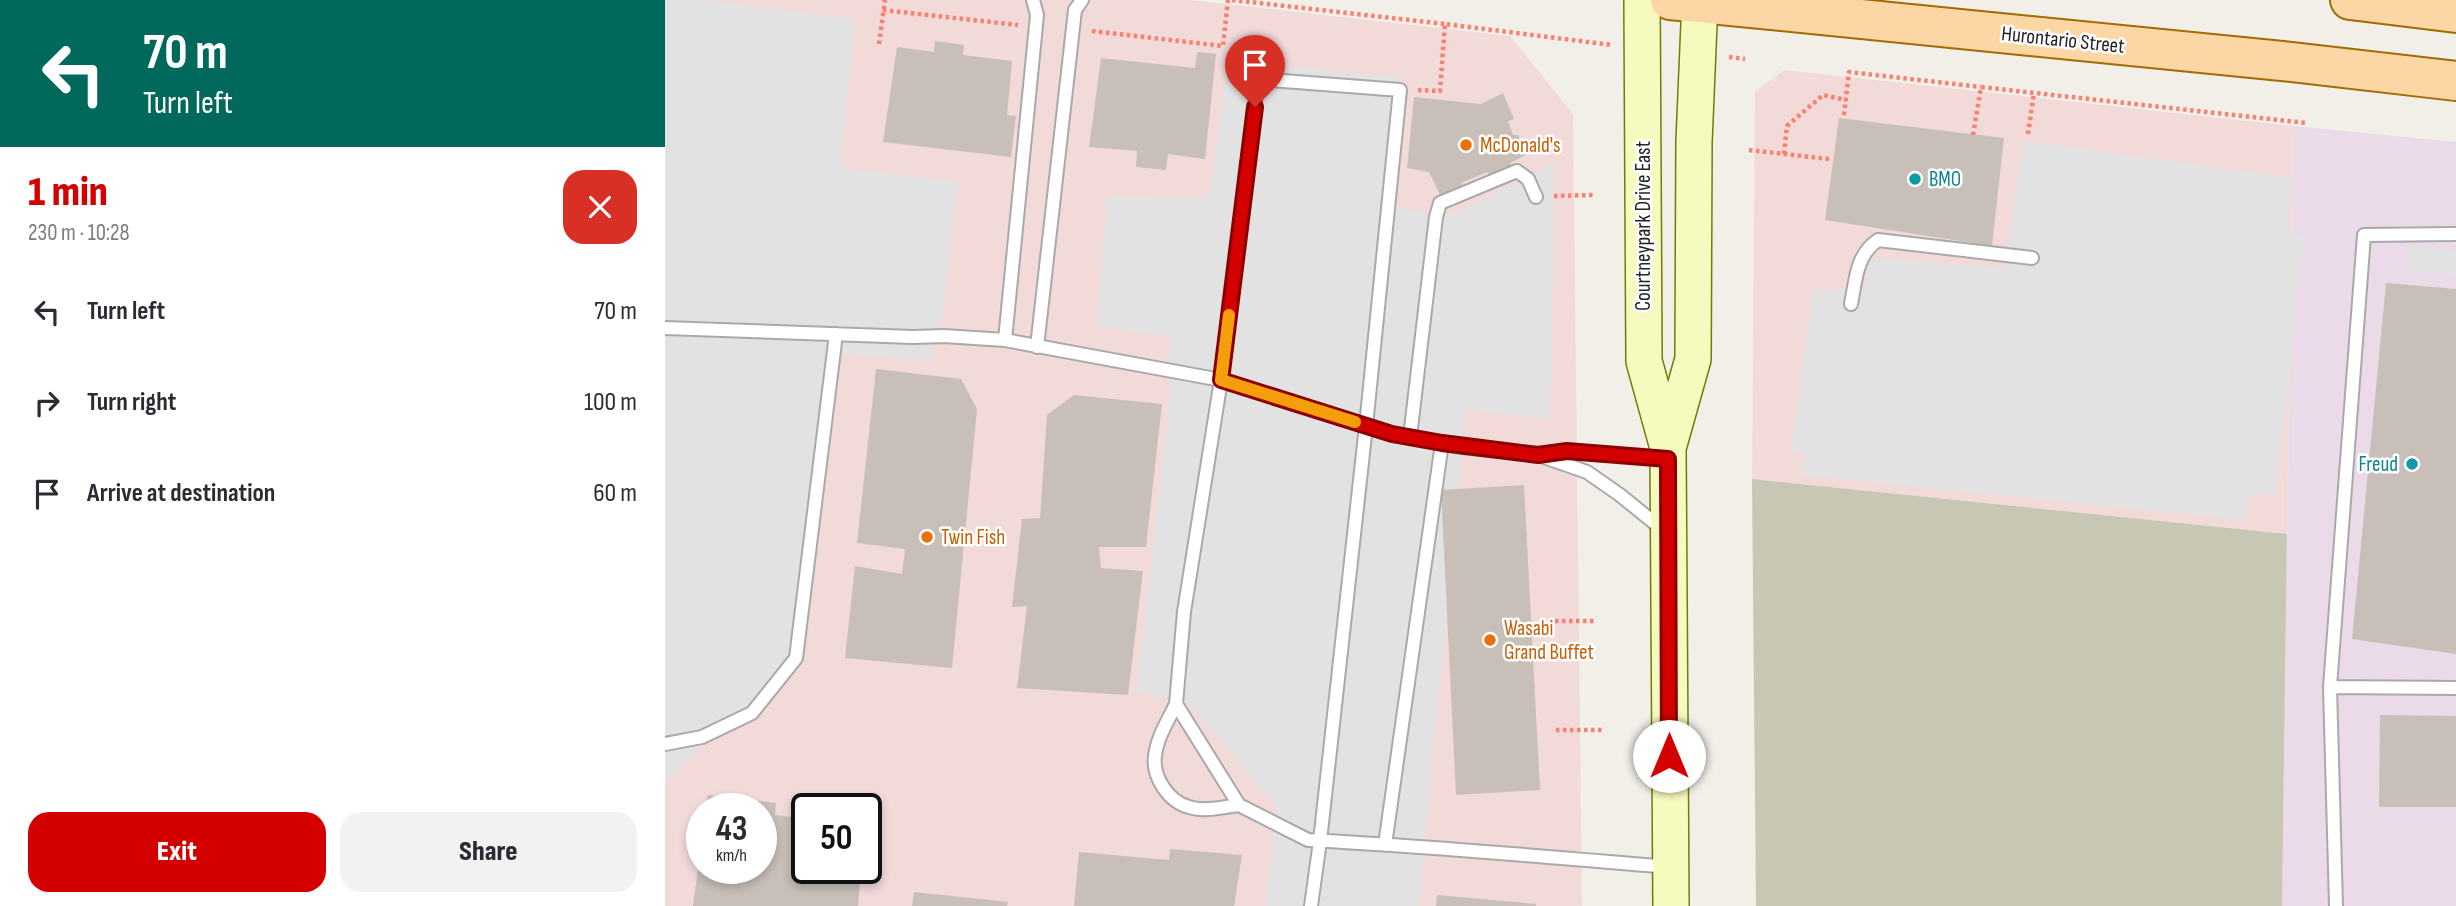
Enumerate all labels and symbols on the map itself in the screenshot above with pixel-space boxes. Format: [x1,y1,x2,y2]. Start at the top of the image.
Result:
street label: Hurontario Street [2000,21,2126,59]
pin [1225,35,1285,107]
place label: McDonald's [1480,133,1561,158]
marker: McDonald's [1458,137,1474,153]
street label: Courtneypark Drive East [1631,141,1656,311]
place label: BMO [1929,167,1961,192]
marker: BMO [1907,171,1923,187]
place label: Freud [2358,452,2398,477]
marker: Freud [2404,456,2420,472]
place label: Twin Fish [941,525,1005,550]
marker: Twin Fish [919,529,935,545]
place label: Wasabi Grand Buffet [1504,616,1594,665]
marker: Wasabi Grand Buffet [1482,632,1498,648]
position arrow [1632,719,1706,793]
speed limit sign: 50 [791,793,882,884]

